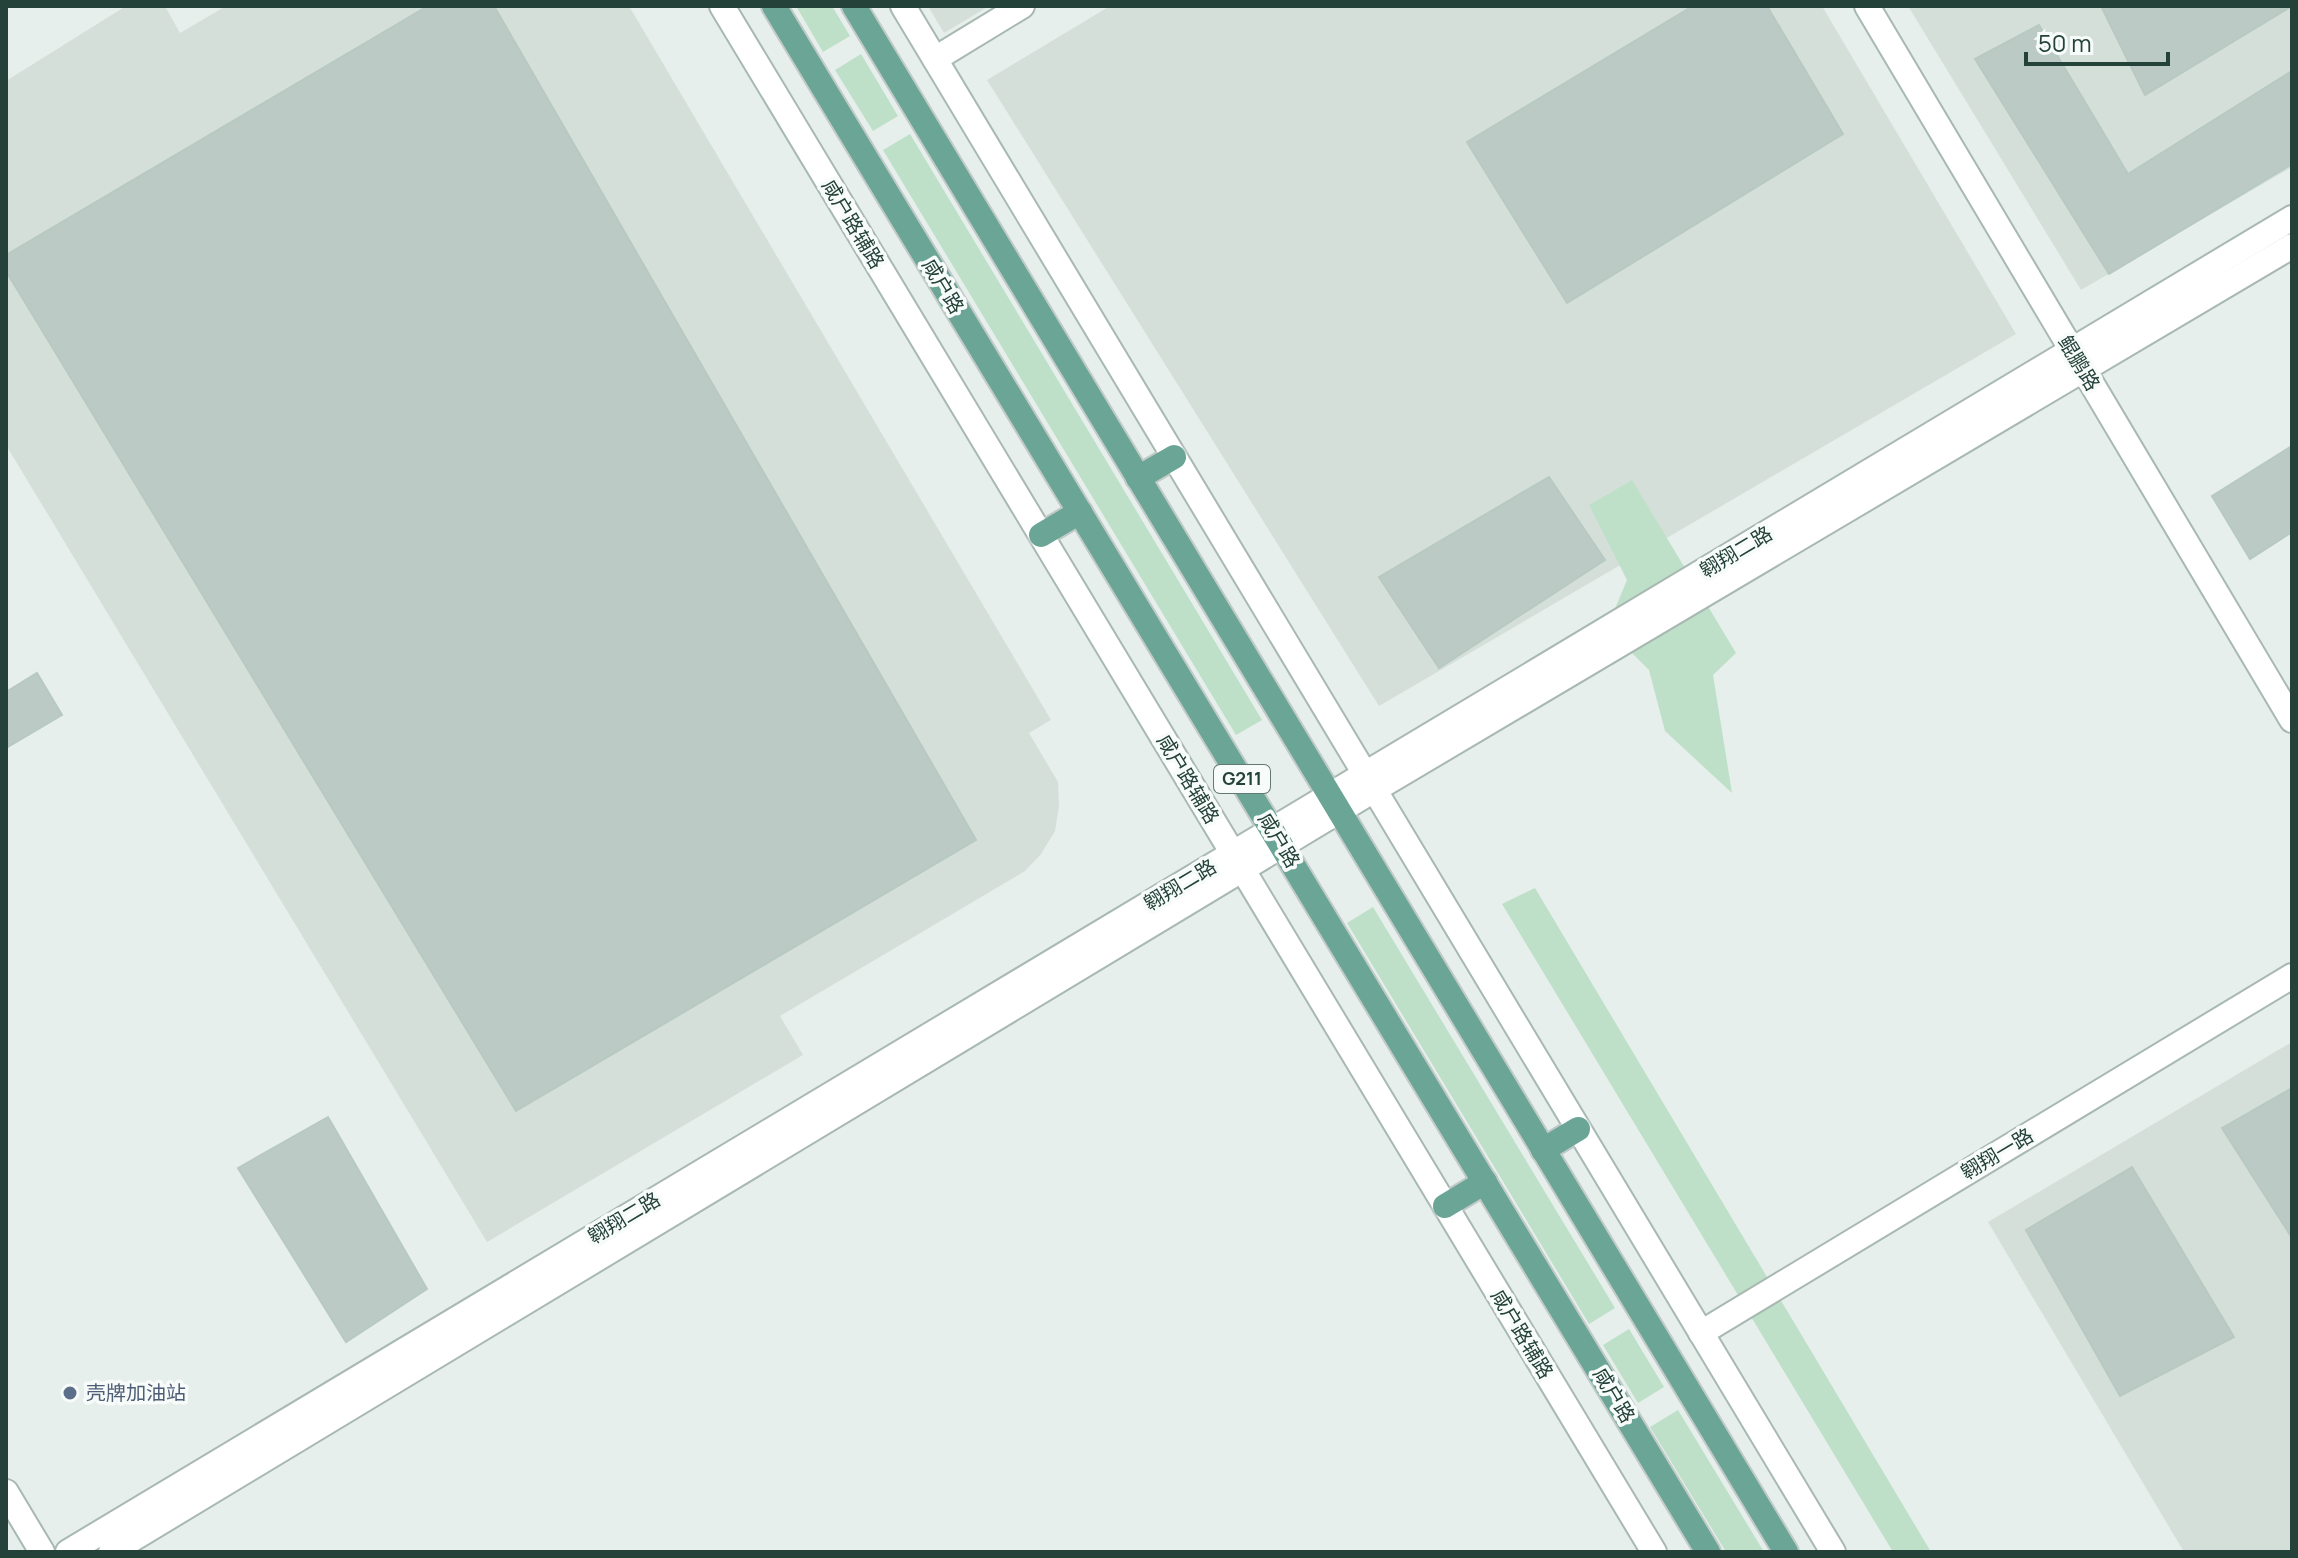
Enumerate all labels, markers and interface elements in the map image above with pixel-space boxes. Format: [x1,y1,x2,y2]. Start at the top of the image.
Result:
scale bar [2026,16,2168,66]
text: 50 m [2038,26,2092,59]
street label: 咸户路辅路 [816,174,891,274]
street label: 咸户路 [916,253,970,318]
street label: 鲲鹏路 [2052,330,2106,395]
street label: 翱翔二路 [1695,519,1777,584]
street label: 咸户路辅路 [1151,729,1226,829]
road number: G211 [1214,765,1270,793]
street label: 咸户路 [1252,807,1306,872]
street label: 翱翔二路 [1139,852,1221,917]
street label: 翱翔一路 [1956,1121,2038,1186]
street label: 翱翔二路 [583,1185,665,1250]
street label: 咸户路辅路 [1485,1284,1560,1384]
street label: 咸户路 [1587,1362,1641,1427]
place label: 壳牌加油站 [86,1379,186,1406]
marker: 壳牌加油站 [61,1384,79,1402]

